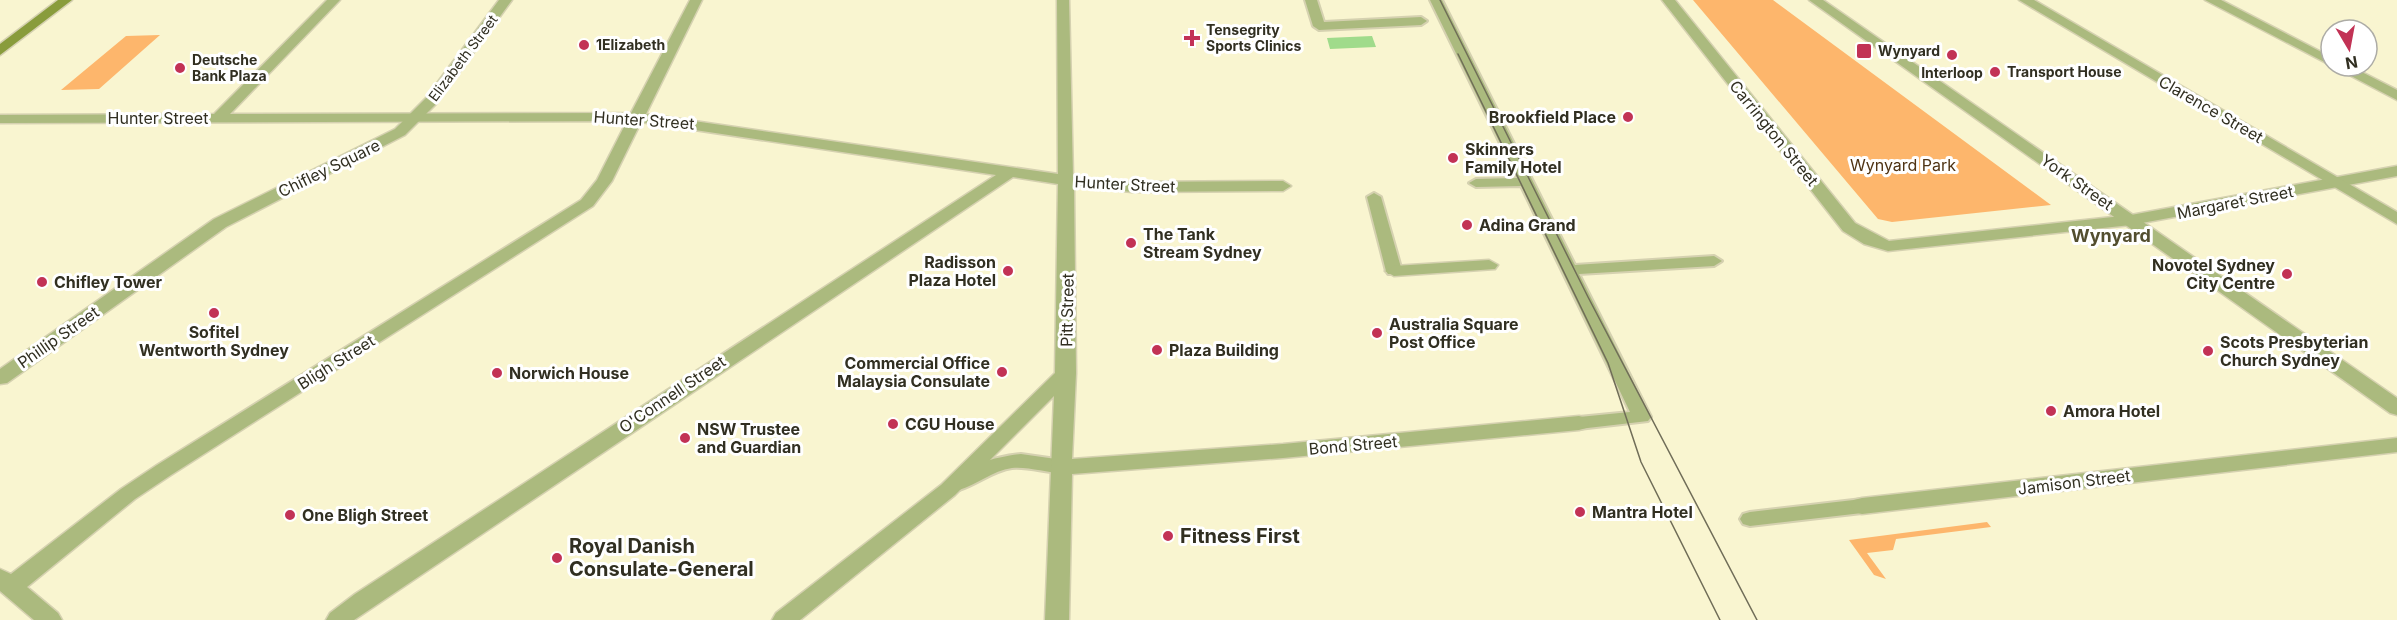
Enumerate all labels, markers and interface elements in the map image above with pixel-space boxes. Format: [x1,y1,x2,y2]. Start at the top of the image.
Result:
street label: Elizabeth Street [425,11,501,104]
north arrow [2319,18,2379,78]
place label: Tensegrity Sports Clinics [1206,21,1301,54]
marker: Tensegrity Sports Clinics [1183,29,1201,47]
place label: 1Elizabeth [596,36,665,53]
marker: 1Elizabeth [577,38,591,52]
marker: Wynyard [1855,42,1873,60]
place label: Wynyard [1878,42,1940,59]
marker: Interloop [1945,48,1959,62]
place label: Deutsche Bank Plaza [192,51,267,84]
text: N [2344,52,2359,74]
marker: Deutsche Bank Plaza [173,61,187,75]
place label: Transport House [2007,63,2122,80]
place label: Interloop [1921,64,1983,81]
marker: Transport House [1988,65,2002,79]
street label: Clarence Street [2155,71,2267,147]
street label: Carrington Street [1725,76,1823,190]
street label: Hunter Street [593,107,695,133]
place label: Brookfield Place [1489,107,1616,127]
street label: Hunter Street [108,108,208,128]
marker: Brookfield Place [1621,110,1635,124]
street label: Chifley Square [275,135,383,201]
place label: Skinners Family Hotel [1465,139,1562,177]
street label: York Street [2037,150,2117,214]
marker: Skinners Family Hotel [1446,151,1460,165]
park label: Wynyard Park [1850,155,1956,175]
street label: Hunter Street [1074,171,1176,197]
street label: Margaret Street [2175,181,2295,223]
place label: Adina Grand [1479,215,1576,235]
marker: Adina Grand [1460,218,1474,232]
place label: The Tank Stream Sydney [1143,224,1262,262]
district label: Wynyard [2071,225,2151,246]
marker: The Tank Stream Sydney [1124,236,1138,250]
place label: Radisson Plaza Hotel [908,252,996,290]
place label: Novotel Sydney City Centre [2152,255,2275,293]
marker: Radisson Plaza Hotel [1001,264,1015,278]
marker: Novotel Sydney City Centre [2280,267,2294,281]
place label: Chifley Tower [54,272,162,292]
street label: Pitt Street [1056,273,1078,347]
marker: Chifley Tower [35,275,49,289]
street label: Phillip Street [14,302,102,372]
marker: Sofitel Wentworth Sydney [207,306,221,320]
place label: Australia Square Post Office [1389,314,1519,352]
place label: Sofitel Wentworth Sydney [139,322,289,360]
marker: Australia Square Post Office [1370,326,1384,340]
street label: Bligh Street [294,330,378,394]
place label: Scots Presbyterian Church Sydney [2220,332,2368,370]
place label: Plaza Building [1169,340,1279,360]
marker: Plaza Building [1150,343,1164,357]
marker: Scots Presbyterian Church Sydney [2201,344,2215,358]
street label: O'Connell Street [615,351,729,437]
place label: Commercial Office Malaysia Consulate [837,353,990,391]
place label: Norwich House [509,363,629,383]
marker: Commercial Office Malaysia Consulate [995,365,1009,379]
marker: Norwich House [490,366,504,380]
place label: Amora Hotel [2063,401,2160,421]
marker: Amora Hotel [2044,404,2058,418]
place label: CGU House [905,414,995,434]
marker: CGU House [886,417,900,431]
place label: NSW Trustee and Guardian [697,419,801,457]
marker: NSW Trustee and Guardian [678,431,692,445]
street label: Bond Street [1308,431,1398,459]
street label: Jamison Street [2017,465,2131,499]
place label: Mantra Hotel [1592,502,1693,522]
place label: One Bligh Street [302,505,428,525]
marker: Mantra Hotel [1573,505,1587,519]
marker: One Bligh Street [283,508,297,522]
place label: Fitness First [1180,524,1300,548]
marker: Fitness First [1161,529,1175,543]
place label: Royal Danish Consulate-General [569,534,754,581]
marker: Royal Danish Consulate-General [550,551,564,565]

